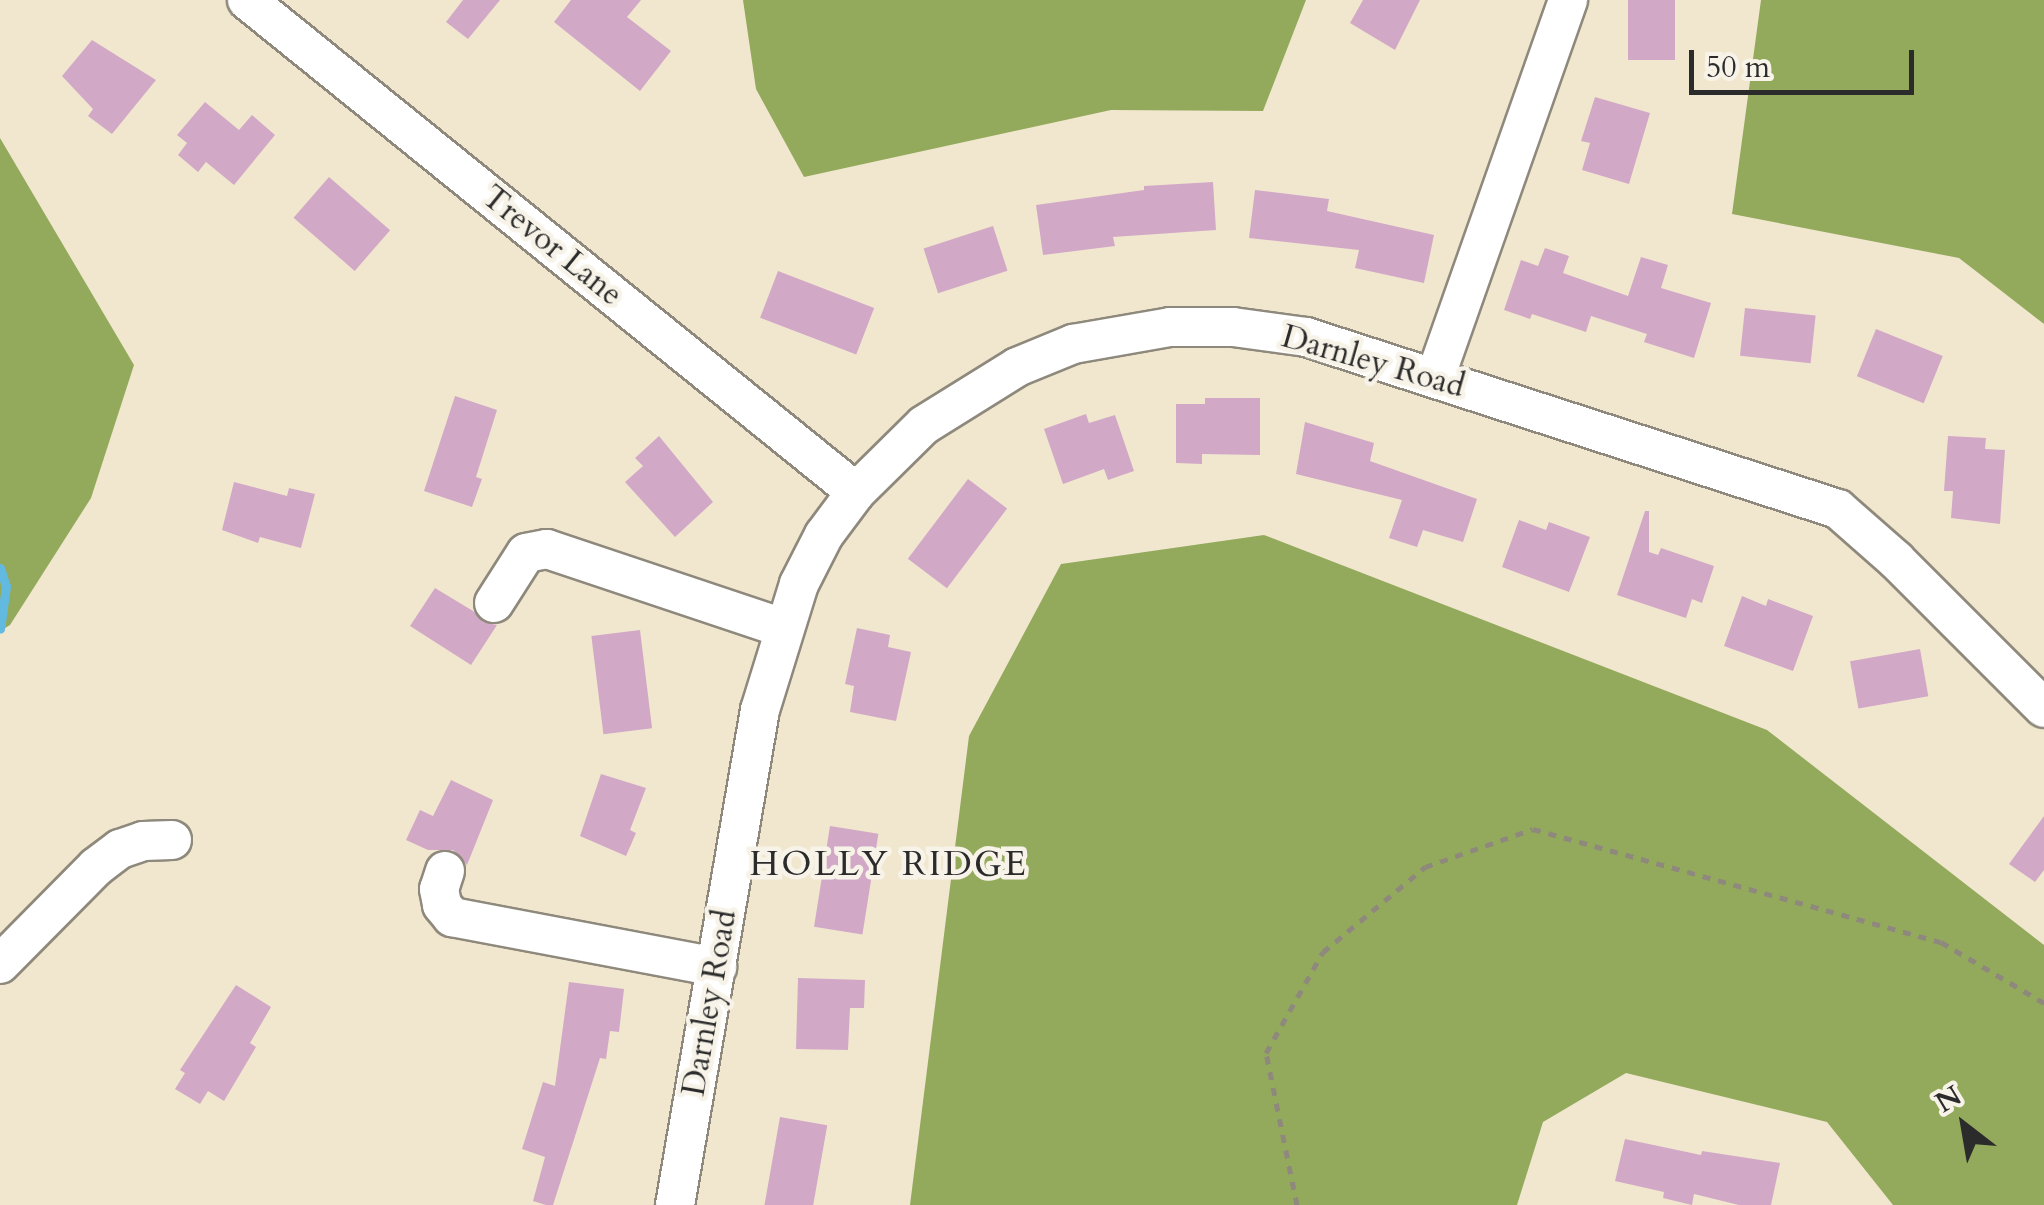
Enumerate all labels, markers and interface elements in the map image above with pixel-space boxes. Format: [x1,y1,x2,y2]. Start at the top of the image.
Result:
scale bar [1694,30,1919,92]
text: 50 m [1706,47,1770,88]
street label: Trevor Lane [474,178,630,314]
street label: Darnley Road [1277,318,1469,406]
district label: HOLLY RIDGE [750,843,1028,885]
street label: Darnley Road [675,907,745,1099]
north arrow [1914,1075,2014,1175]
text: N [1928,1077,1969,1122]

